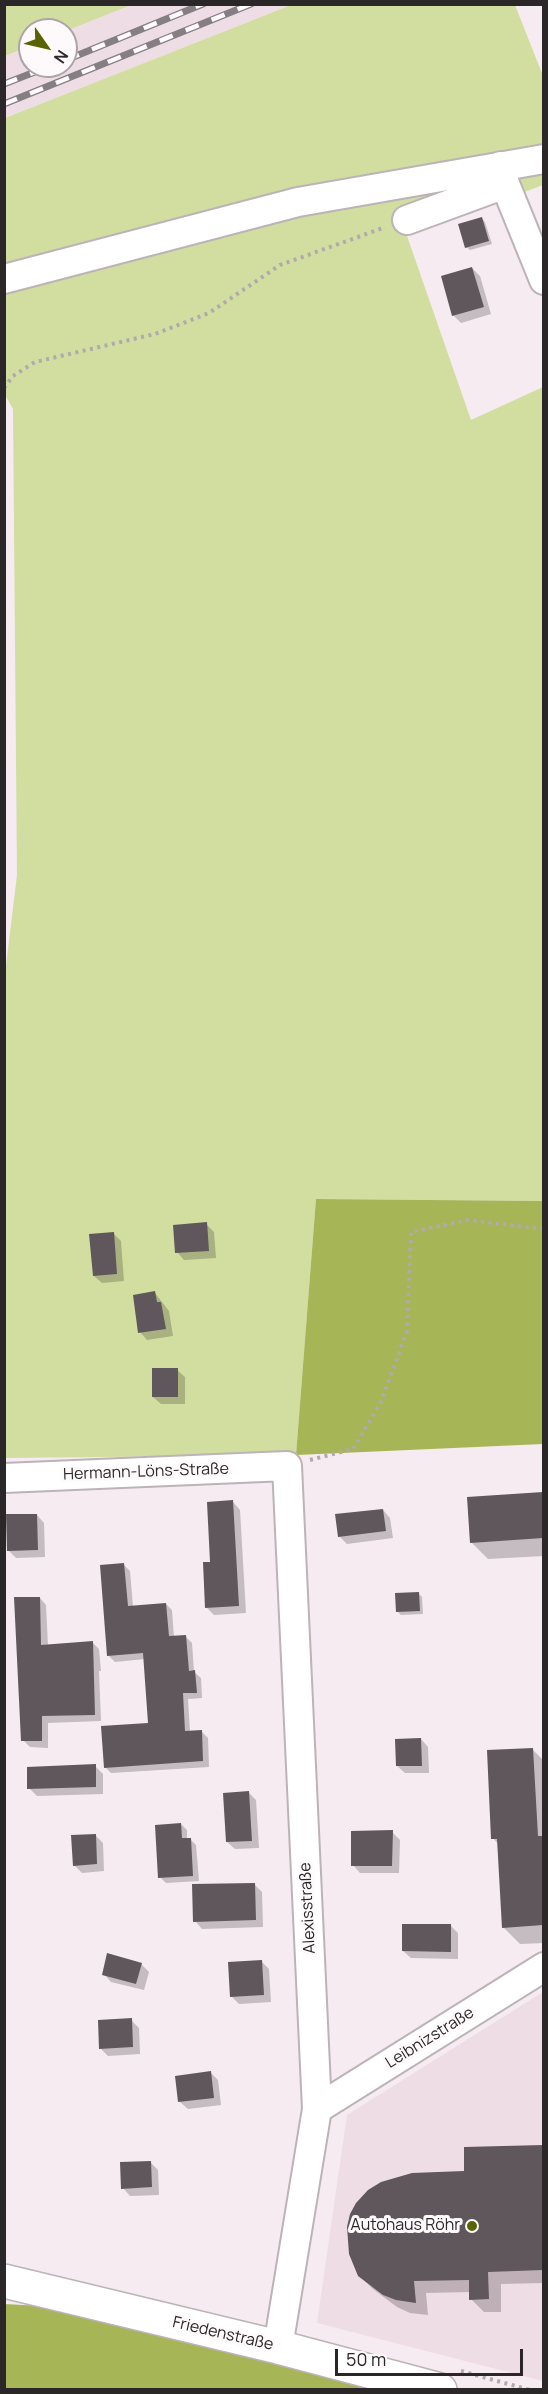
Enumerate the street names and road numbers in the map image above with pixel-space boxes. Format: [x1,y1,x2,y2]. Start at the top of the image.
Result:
street label: Hermann-Löns-Straße [63,1460,229,1484]
street label: Alexisstraße [296,1862,320,1954]
street label: Leibnizstraße [382,2003,478,2073]
street label: Friedenstraße [171,2313,275,2355]

